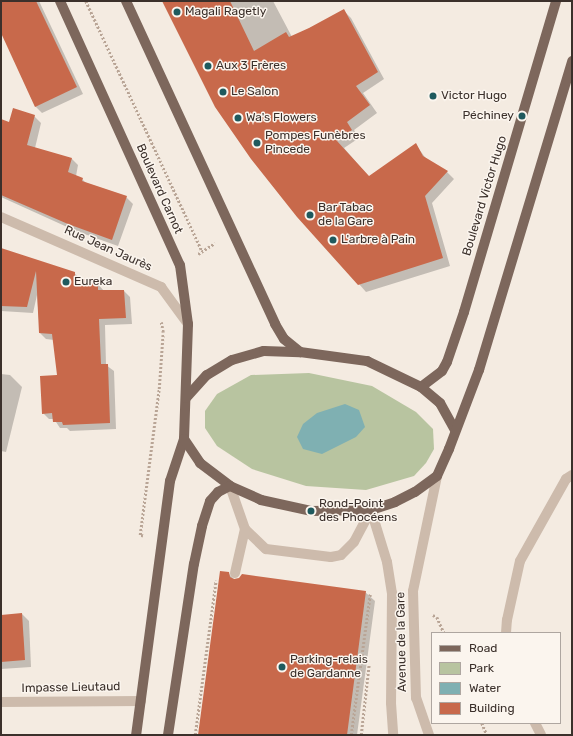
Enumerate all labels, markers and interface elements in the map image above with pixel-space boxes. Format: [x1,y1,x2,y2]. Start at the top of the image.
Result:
place label: Magali Ragetly [185,5,266,19]
marker: Magali Ragetly [172,7,182,17]
place label: Aux 3 Frères [216,59,286,73]
marker: Aux 3 Frères [203,61,213,71]
place label: Le Salon [231,85,278,99]
marker: Le Salon [218,87,228,97]
place label: Victor Hugo [441,89,507,103]
marker: Victor Hugo [428,91,438,101]
place label: Péchiney [462,109,514,123]
place label: Wa's Flowers [246,111,317,125]
marker: Péchiney [517,111,527,121]
marker: Wa's Flowers [233,113,243,123]
place label: Pompes Funèbres Pincede [265,129,366,157]
street label: Boulevard Victor Hugo [460,134,510,258]
marker: Pompes Funèbres Pincede [252,138,262,148]
street label: Boulevard Carnot [133,142,185,236]
place label: Bar Tabac de la Gare [318,201,373,229]
marker: Bar Tabac de la Gare [305,210,315,220]
street label: Rue Jean Jaurès [62,223,154,275]
place label: L'arbre à Pain [341,233,415,247]
marker: L'arbre à Pain [328,235,338,245]
place label: Eureka [74,275,112,289]
marker: Eureka [61,277,71,287]
place label: Rond-Point des Phocéens [319,497,397,525]
marker: Rond-Point des Phocéens [306,506,316,516]
street label: Avenue de la Gare [394,592,410,692]
legend [431,632,561,724]
text: Road [469,641,497,655]
place label: Parking-relais de Gardanne [290,653,368,681]
text: Park [469,661,494,675]
marker: Parking-relais de Gardanne [277,662,287,672]
street label: Impasse Lieutaud [21,680,121,696]
text: Water [469,681,501,695]
text: Building [469,701,515,715]

